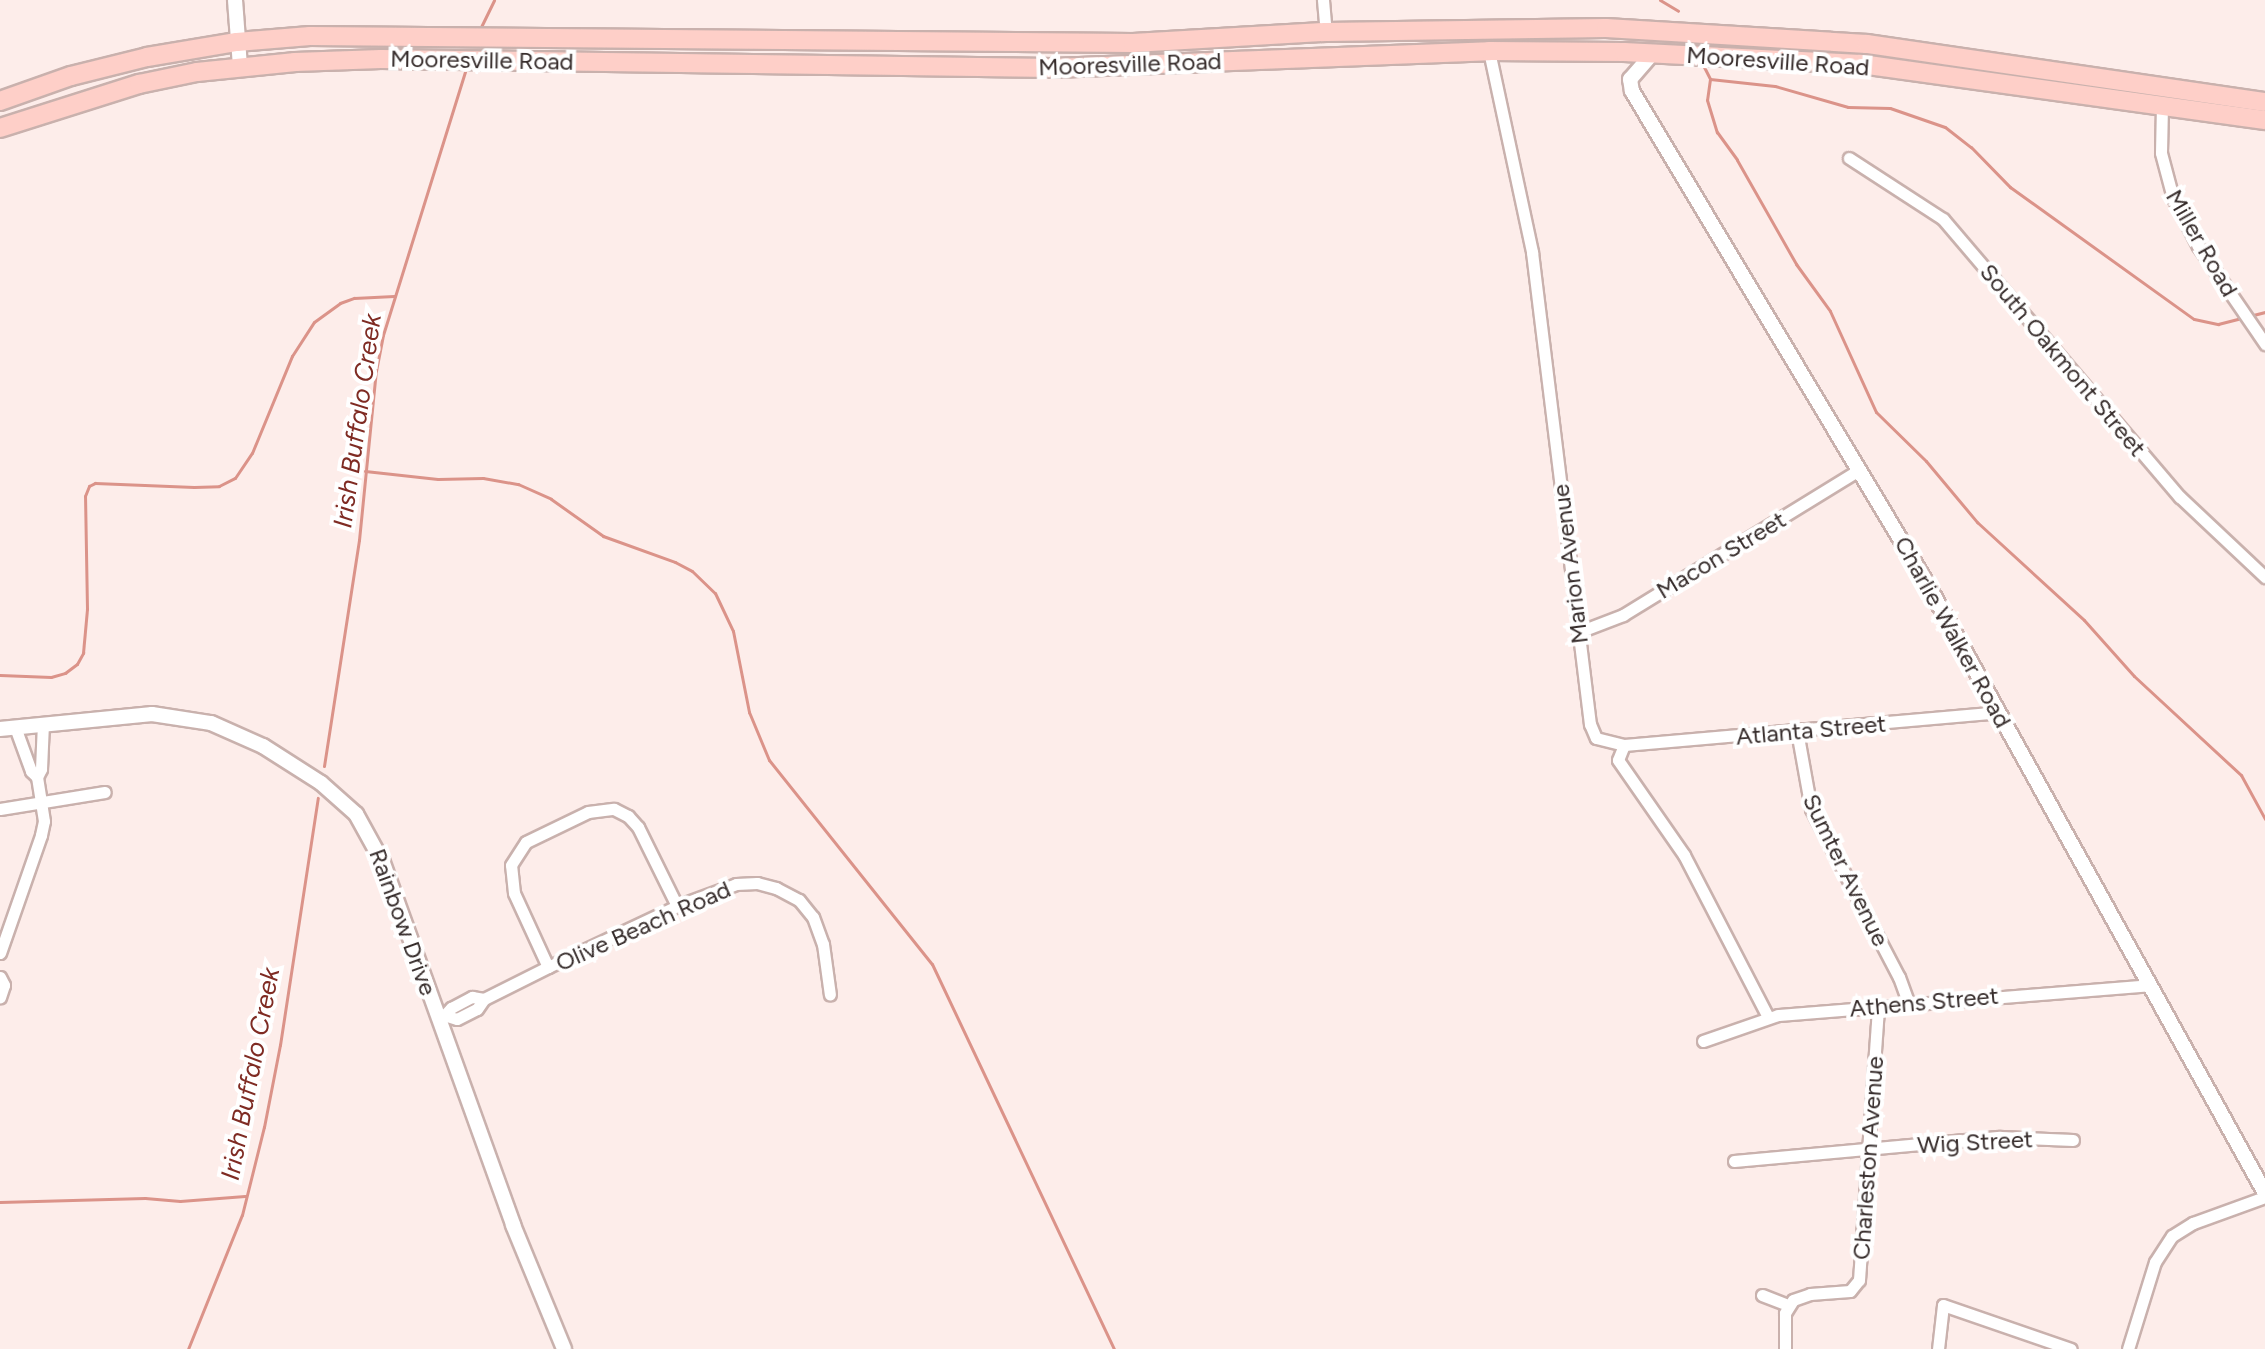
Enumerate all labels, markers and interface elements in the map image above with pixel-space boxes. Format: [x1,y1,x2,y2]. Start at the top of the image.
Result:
street label: Mooresville Road [1686,40,1870,82]
street label: Mooresville Road [390,44,574,76]
street label: Mooresville Road [1038,46,1222,82]
street label: Miller Road [2160,184,2244,302]
street label: South Oakmont Street [1974,258,2152,462]
water label: Irish Buffalo Creek [328,312,388,530]
street label: Marion Avenue [1546,483,1594,645]
street label: Macon Street [1651,505,1791,605]
street label: Charlie Walker Road [1888,531,2018,733]
street label: Atlanta Street [1735,709,1887,751]
street label: Sumter Avenue [1797,789,1895,951]
street label: Rainbow Drive [363,845,443,999]
street label: Olive Beach Road [551,875,735,977]
water label: Irish Buffalo Creek [215,965,287,1183]
street label: Athens Street [1848,981,2000,1023]
street label: Charleston Avenue [1847,1055,1889,1261]
street label: Wig Street [1916,1125,2034,1159]

